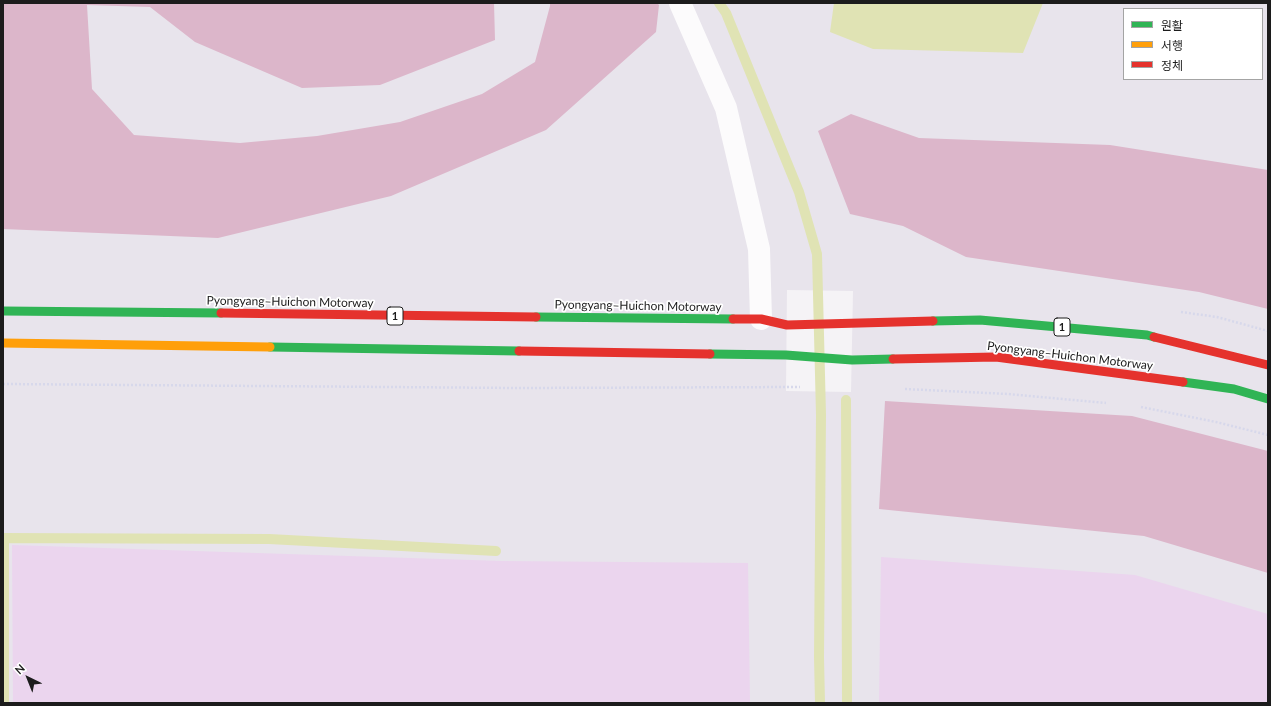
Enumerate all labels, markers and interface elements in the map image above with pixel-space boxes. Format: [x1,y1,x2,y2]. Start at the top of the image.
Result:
legend [1123,8,1263,80]
text: 원활 [1161,18,1183,33]
text: 서행 [1161,38,1183,53]
text: 정체 [1161,58,1183,73]
street label: Pyongyang–Huichon Motorway [206,293,374,311]
street label: Pyongyang–Huichon Motorway [554,297,722,315]
road number: 1 [387,307,403,325]
road number: 1 [1054,318,1070,336]
street label: Pyongyang–Huichon Motorway [986,339,1154,373]
north arrow [8,658,48,698]
text: N [12,661,27,677]

